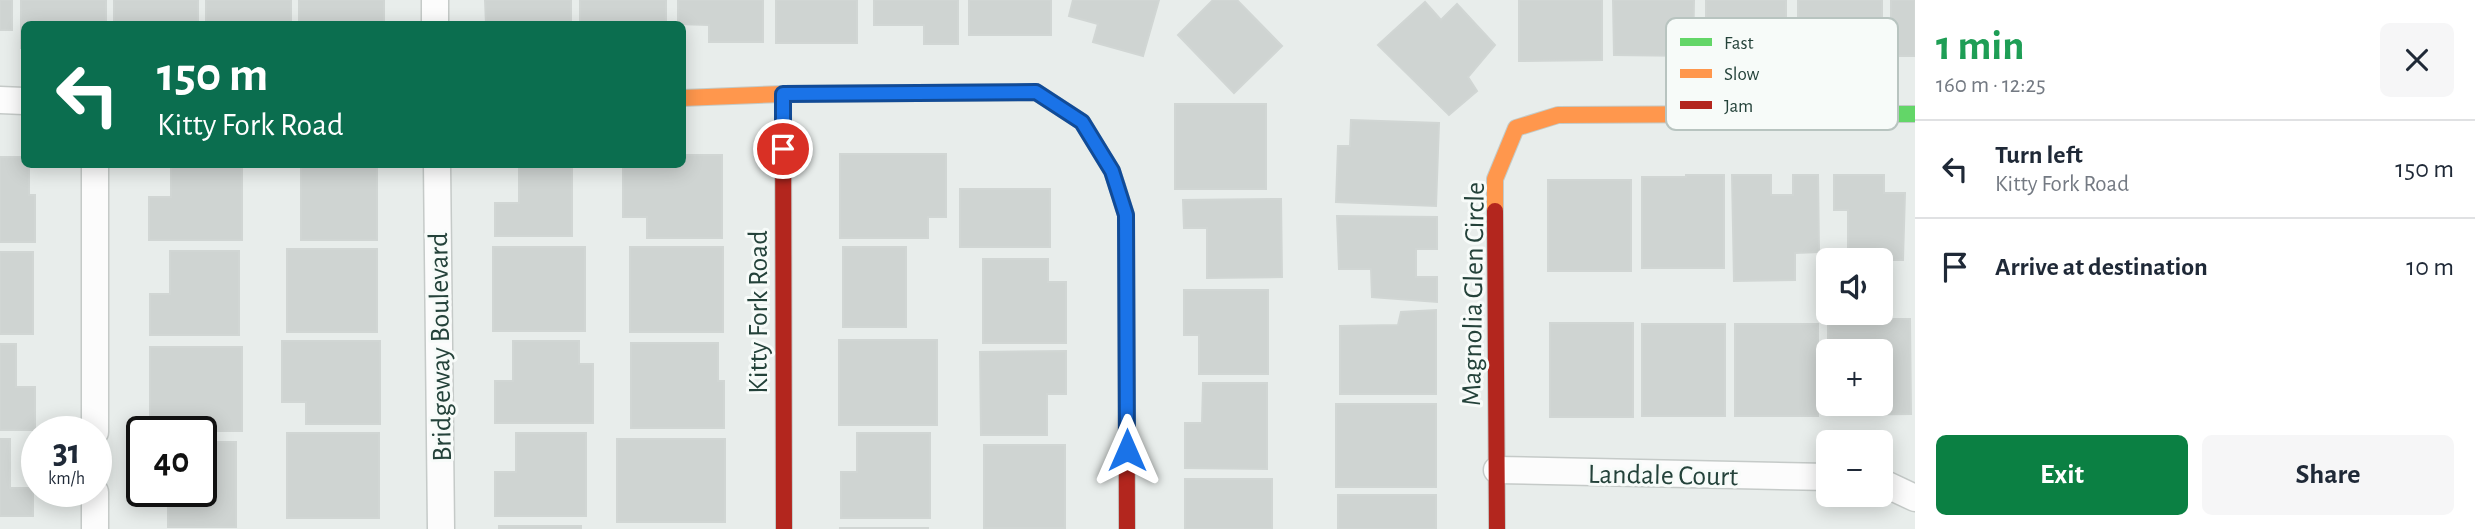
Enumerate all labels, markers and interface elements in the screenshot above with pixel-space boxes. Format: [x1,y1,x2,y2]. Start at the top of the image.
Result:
legend [1666,18,1898,130]
button: close [2380,23,2454,97]
text: 1 min [1936,25,2025,67]
text: Fast [1724,34,1754,53]
icon: left [42,49,133,140]
text: 150 m [157,51,268,100]
text: Slow [1724,65,1760,84]
text: 160 m · 12:25 [1936,74,2046,97]
text: Jam [1724,97,1753,116]
text: Kitty Fork Road [157,109,344,141]
pin [753,119,813,179]
icon: arrive [764,130,802,168]
text: Turn left [1995,142,2083,168]
icon: left [1936,150,1974,188]
text: 150 m [2395,156,2454,182]
text: Kitty Fork Road [1995,173,2129,196]
street label: Magnolia Glen Circle [1458,182,1490,406]
street label: Kitty Fork Road [745,230,773,394]
street label: Bridgeway Boulevard [425,232,457,462]
map controls [1816,248,1893,507]
button: sound [1816,248,1893,325]
icon: arrive [1936,248,1974,286]
text: Arrive at destination [1995,254,2208,280]
text: 10 m [2406,254,2454,280]
button: + [1816,339,1893,416]
position arrow [1090,413,1164,487]
speed limit sign: 40 [126,416,217,507]
button: − [1816,430,1893,507]
text: 31 [53,435,80,470]
button: Exit [1936,435,2188,515]
button: Share [2202,435,2454,515]
street label: Landale Court [1588,461,1738,491]
text: km/h [48,470,85,488]

